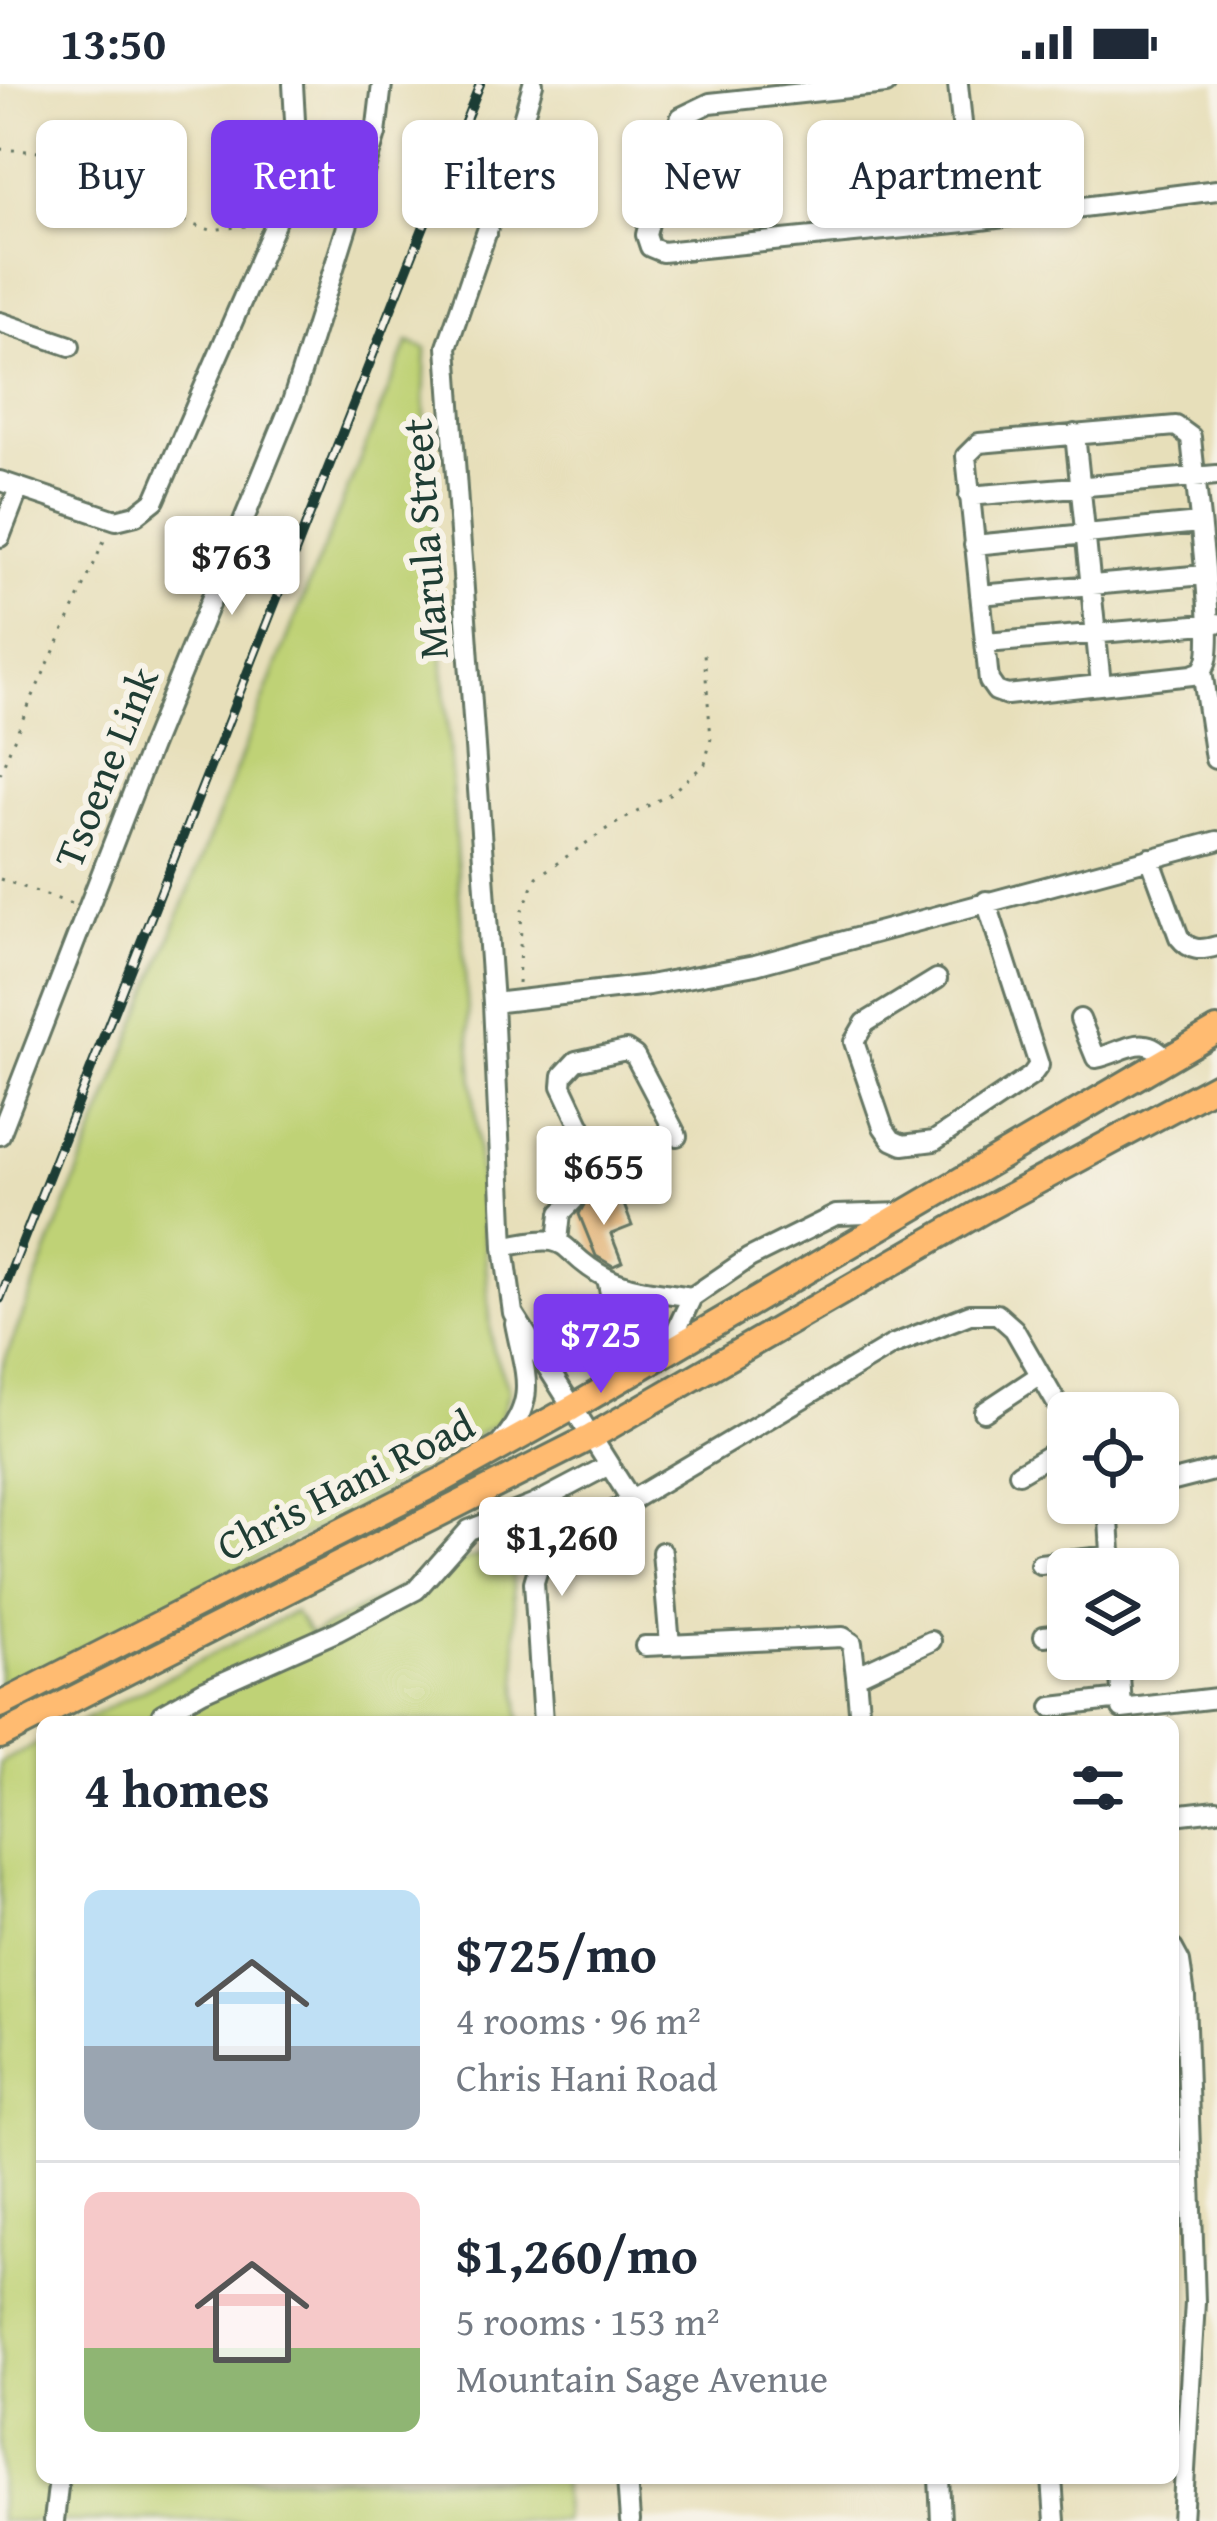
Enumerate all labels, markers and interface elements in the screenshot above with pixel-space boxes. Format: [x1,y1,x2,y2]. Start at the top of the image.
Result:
text: 13:50 [60,10,166,75]
chip: Buy [36,120,187,228]
chip: Rent [211,120,378,228]
chip: Filters [402,120,598,228]
chip: New [622,120,783,228]
chip: Apartment [807,120,1084,228]
street label: Marula Street [385,416,463,662]
pin: $763 [161,516,303,618]
text: $763 [192,526,272,583]
street label: Tsoene Link [37,657,173,876]
pin: $655 [533,1126,675,1228]
text: $655 [564,1136,644,1193]
pin: $725 [530,1294,672,1396]
text: $725 [561,1304,641,1361]
map controls [1047,1392,1179,1680]
button: locate [1047,1392,1179,1524]
street label: Chris Hani Road [206,1393,485,1575]
pin: $1,260 [464,1497,660,1599]
text: $1,260 [506,1507,618,1564]
button: layers [1047,1548,1179,1680]
text: 4 homes [84,1751,270,1826]
icon: filters [1065,1755,1131,1821]
text: $725/mo [456,1916,657,1991]
icon: home [180,1938,324,2082]
text: 4 rooms · 96 m² [456,1991,701,2048]
text: Chris Hani Road [456,2048,718,2105]
text: $1,260/mo [456,2217,698,2292]
icon: home [180,2240,324,2384]
text: 5 rooms · 153 m² [456,2292,720,2349]
text: Mountain Sage Avenue [456,2349,828,2406]

